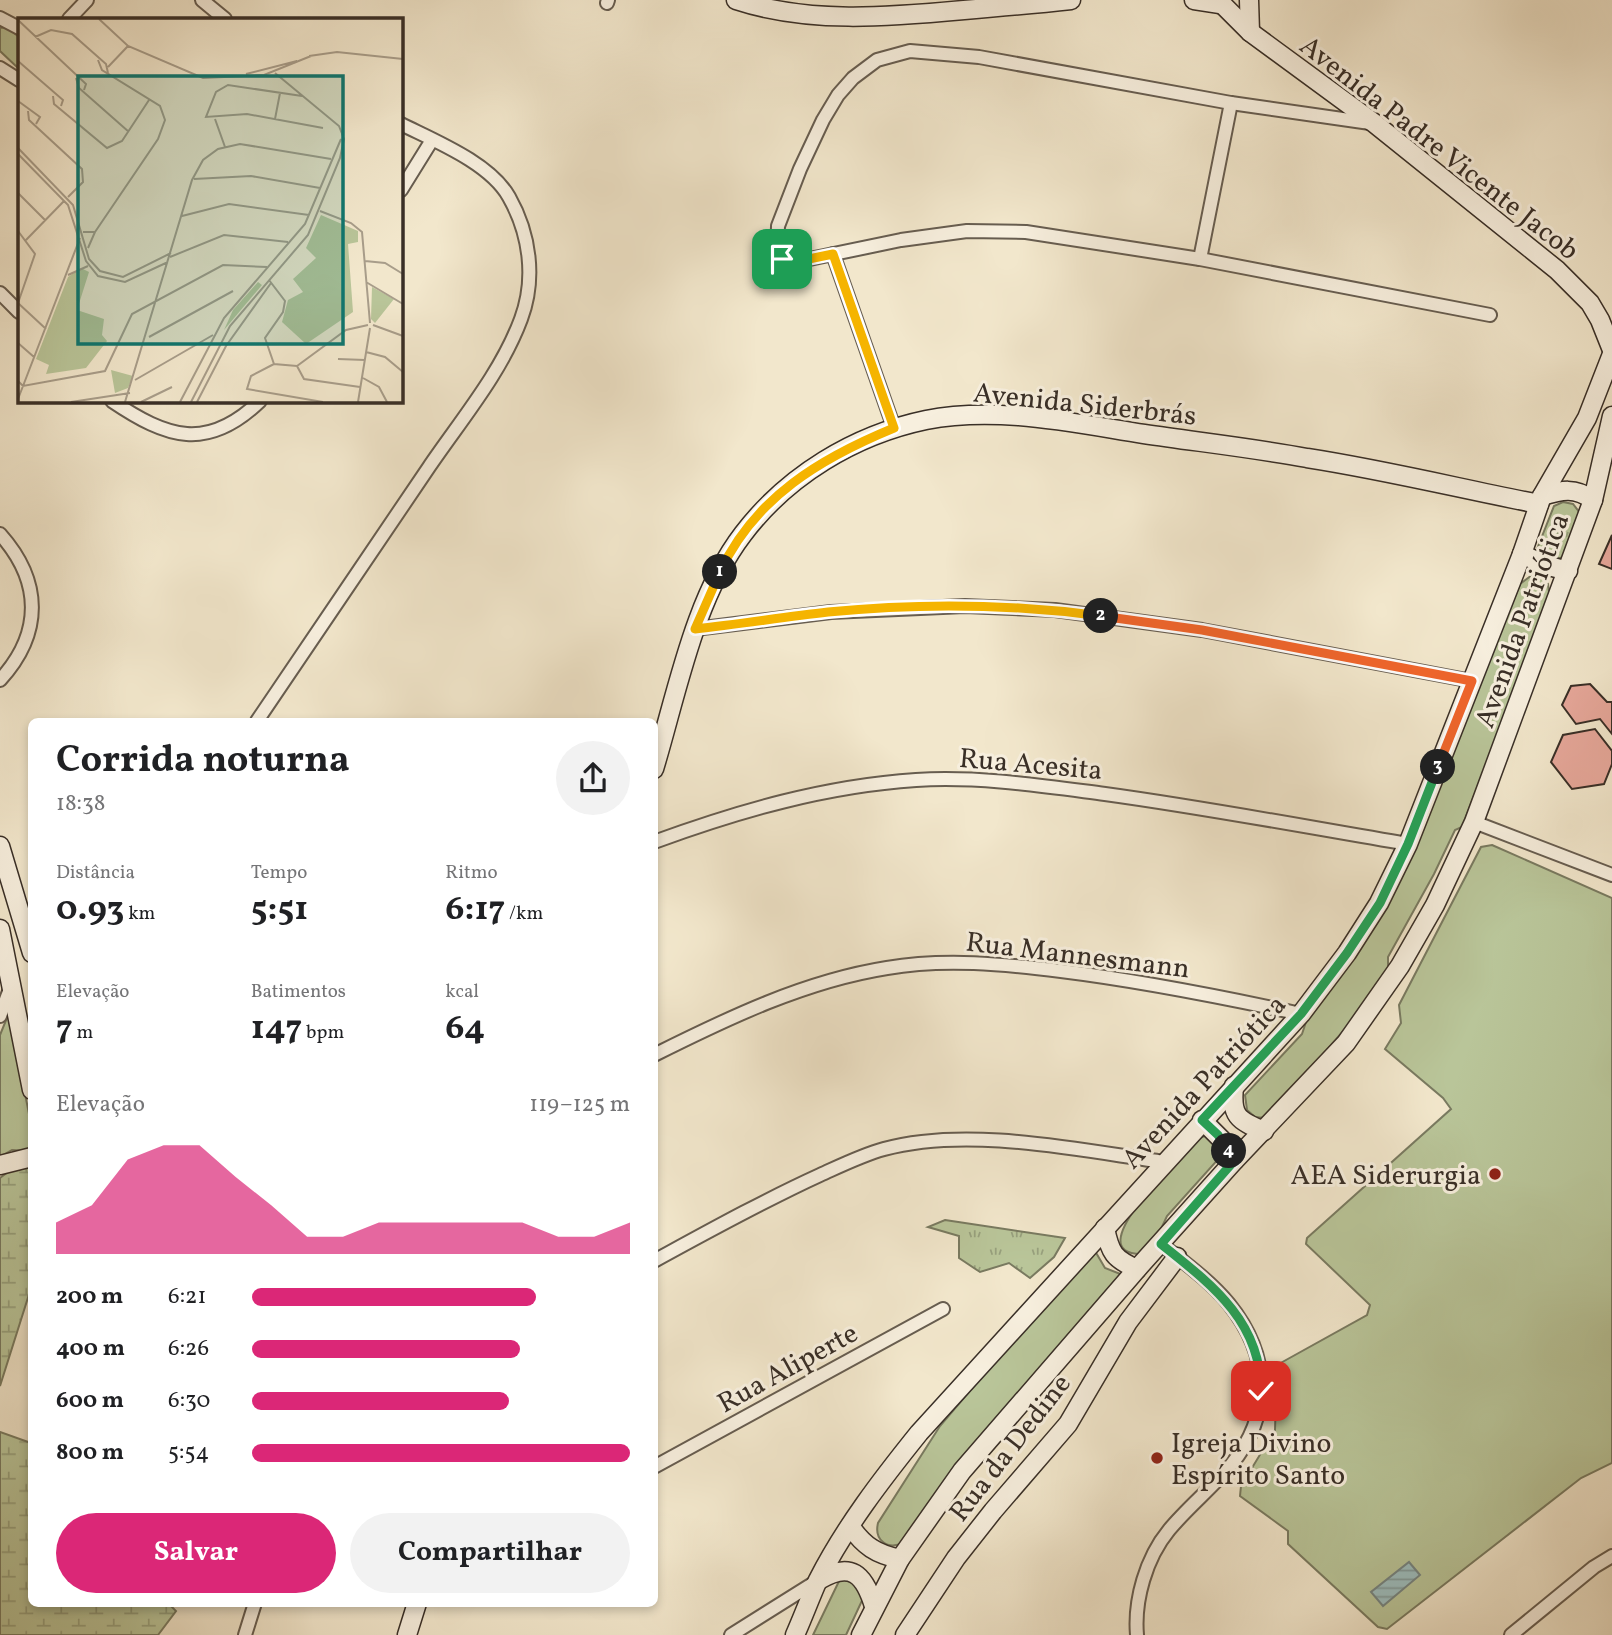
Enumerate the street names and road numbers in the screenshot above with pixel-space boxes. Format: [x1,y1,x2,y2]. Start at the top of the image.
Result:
street label: Avenida Padre Vicente Jacob [1291,27,1586,270]
street label: Avenida Siderbrás [971,374,1198,437]
street label: Avenida Patriótica [1466,508,1580,734]
street label: Rua Acesita [958,740,1104,791]
street label: Rua Mannesmann [963,923,1192,990]
street label: Avenida Patriótica [1114,987,1296,1179]
street label: Rua Aliperte [711,1315,865,1424]
street label: Rua da Dedine [941,1366,1081,1531]

